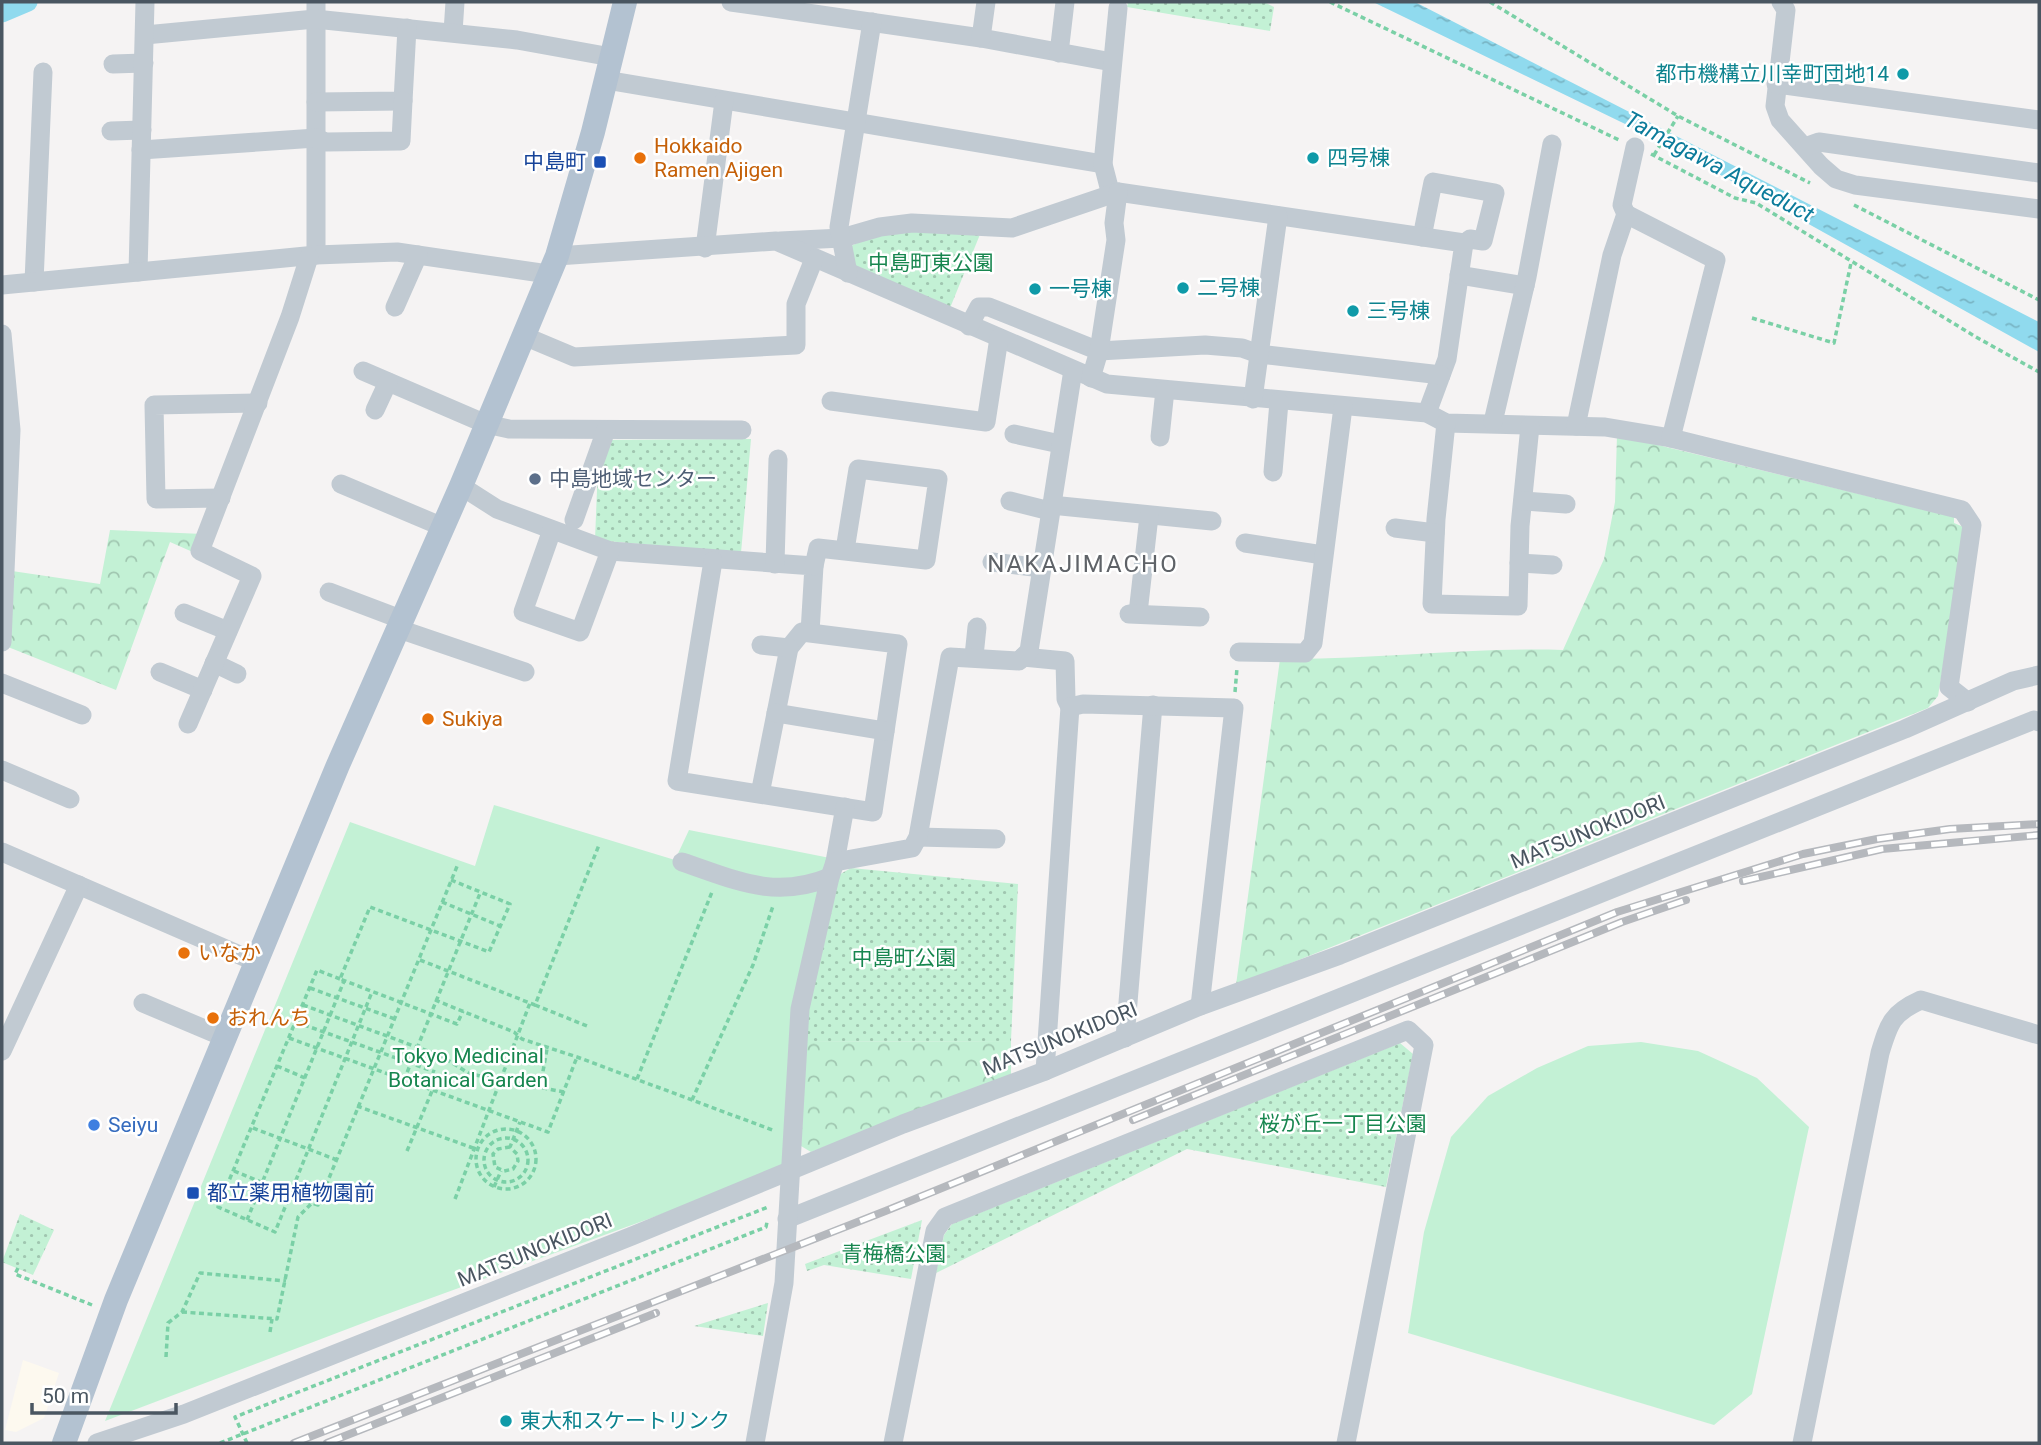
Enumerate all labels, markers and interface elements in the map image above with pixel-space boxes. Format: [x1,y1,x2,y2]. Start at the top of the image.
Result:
place label: 都市機構立川幸町団地14 [1655,62,1889,86]
marker: 都市機構立川幸町団地14 [1895,66,1911,82]
water label: Tamagawa Aqueduct [1620,106,1819,229]
place label: Hokkaido Ramen Ajigen [654,134,783,182]
place label: 四号棟 [1327,146,1390,170]
place label: 中島町 [523,150,586,174]
marker: Hokkaido Ramen Ajigen [632,150,648,166]
marker: 四号棟 [1305,150,1321,166]
marker: 中島町 [592,154,608,170]
park label: 中島町東公園 [868,251,994,275]
place label: 二号棟 [1197,276,1260,300]
place label: 一号棟 [1049,277,1112,301]
marker: 二号棟 [1175,280,1191,296]
marker: 一号棟 [1027,281,1043,297]
place label: 三号棟 [1367,299,1430,323]
marker: 三号棟 [1345,303,1361,319]
place label: 中島地域センター [549,467,717,491]
marker: 中島地域センター [527,471,543,487]
district label: NAKAJIMACHO [987,550,1179,578]
place label: Sukiya [442,707,503,731]
marker: Sukiya [420,711,436,727]
street label: MATSUNOKIDORI [1507,790,1669,874]
place label: いなか [198,941,261,965]
marker: いなか [176,945,192,961]
park label: 中島町公園 [852,946,957,970]
street label: MATSUNOKIDORI [979,997,1141,1081]
place label: おれんち [227,1006,311,1030]
marker: おれんち [205,1010,221,1026]
park label: Tokyo Medicinal Botanical Garden [388,1044,548,1092]
park label: 桜が丘一丁目公園 [1259,1112,1427,1136]
place label: Seiyu [108,1113,158,1137]
marker: Seiyu [86,1117,102,1133]
place label: 都立薬用植物園前 [207,1181,375,1205]
marker: 都立薬用植物園前 [185,1185,201,1201]
street label: MATSUNOKIDORI [454,1208,616,1292]
park label: 青梅橋公園 [842,1242,947,1266]
scale bar [32,1372,175,1416]
text: 50 m [42,1384,89,1408]
place label: 東大和スケートリンク [520,1409,730,1433]
marker: 東大和スケートリンク [498,1413,514,1429]

